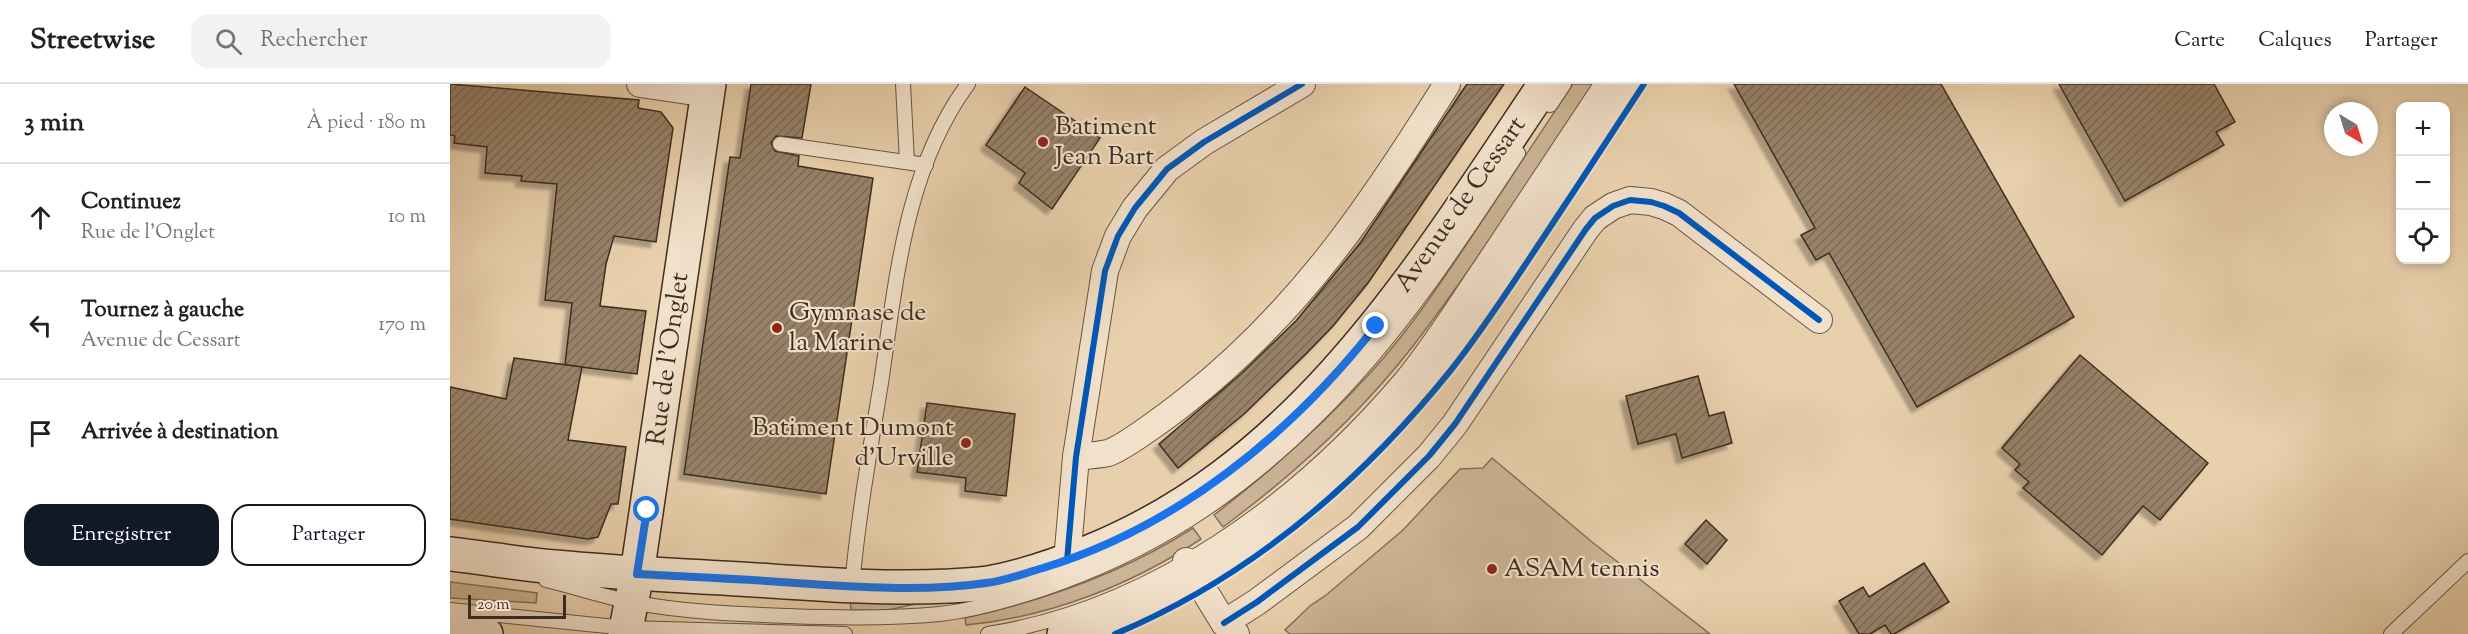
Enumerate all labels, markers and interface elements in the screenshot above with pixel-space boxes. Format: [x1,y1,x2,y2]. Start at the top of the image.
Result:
search box [191,14,611,68]
text: Streetwise [30,21,155,61]
icon: search [212,25,245,58]
text: Rechercher [260,25,368,57]
text: Carte [2174,26,2225,56]
text: Calques [2258,26,2332,56]
text: Partager [2365,26,2438,56]
north arrow [2324,102,2378,156]
map controls [2396,102,2450,264]
button: + [2396,102,2450,156]
text: 3 min [24,105,84,142]
text: À pied · 180 m [306,109,426,138]
place label: Batiment Jean Bart [1053,109,1157,176]
street label: Avenue de Cessart [1386,109,1536,301]
marker: Batiment Jean Bart [1036,135,1050,149]
button: − [2396,156,2450,210]
text: Continuez [81,187,181,219]
icon: ahead [24,201,57,234]
text: 10 m [388,203,426,232]
button: locate [2396,210,2450,264]
text: Rue de l'Onglet [81,219,215,248]
street label: Rue de l'Onglet [639,270,699,448]
text: Tournez à gauche [81,295,244,327]
place label: Gymnase de la Marine [789,295,927,362]
icon: left [24,309,57,342]
text: 170 m [378,311,426,340]
route end [1362,312,1388,338]
marker: Gymnase de la Marine [770,321,784,335]
text: Avenue de Cessart [81,327,241,356]
place label: Batiment Dumont d'Urville [752,410,954,477]
icon: arrive [24,417,57,450]
text: Arrivée à destination [81,417,278,449]
marker: Batiment Dumont d'Urville [959,436,973,450]
route start [633,496,659,522]
button: Enregistrer [24,504,219,566]
button: Partager [231,504,426,566]
place label: ASAM tennis [1504,551,1659,588]
marker: ASAM tennis [1485,562,1499,576]
scale bar [468,592,566,620]
text: 20 m [477,594,510,617]

